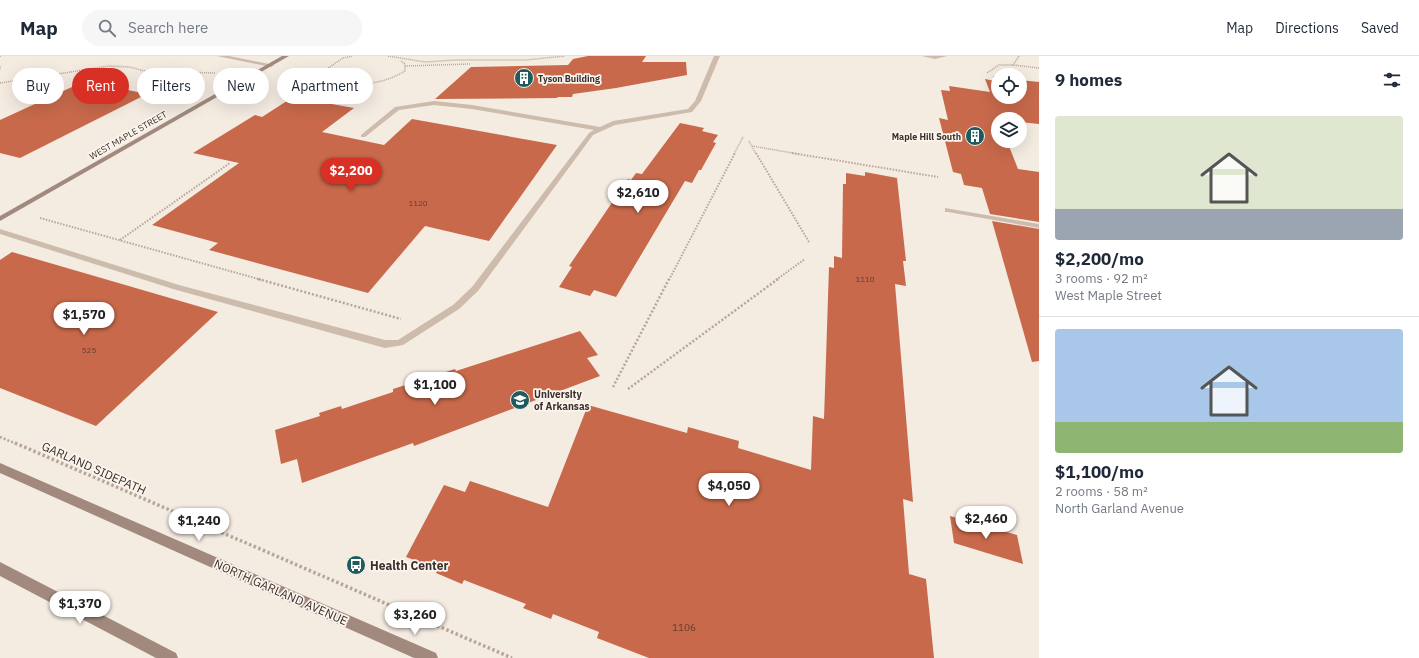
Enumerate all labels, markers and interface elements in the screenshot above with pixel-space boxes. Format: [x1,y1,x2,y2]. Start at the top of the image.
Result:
search box [82,10,362,46]
text: Map [20,16,58,40]
icon: search [96,17,118,39]
text: Search here [128,18,208,37]
text: Map [1226,19,1253,37]
text: Directions [1275,19,1339,37]
text: Saved [1361,19,1399,37]
building icon: Tyson Building [513,67,535,89]
chip: Buy [12,68,64,104]
chip: Rent [72,68,129,104]
chip: Filters [137,68,205,104]
chip: New [213,68,269,104]
chip: Apartment [277,68,373,104]
map controls [991,68,1027,148]
button: locate [991,68,1027,104]
text: 9 homes [1055,69,1122,91]
icon: filters [1381,69,1403,91]
place label: Tyson Building [538,73,600,84]
street label: WEST MAPLE STREET [87,108,169,162]
button: layers [991,112,1027,148]
building icon: Maple Hill South [964,125,986,147]
place label: Maple Hill South [892,131,961,142]
icon: home [1193,142,1265,214]
pin: $2,200 [318,158,384,192]
text: $2,200 [329,162,373,179]
pin: $2,610 [605,180,671,214]
text: $2,610 [616,184,660,201]
house number: 1120 [408,198,428,208]
text: $2,200/mo [1055,248,1144,270]
text: 3 rooms · 92 m² [1055,270,1148,287]
house number: 1110 [855,274,875,284]
text: West Maple Street [1055,287,1162,304]
pin: $1,570 [51,302,117,336]
text: $1,570 [62,306,106,323]
house number: 525 [82,345,96,355]
icon: home [1193,355,1265,427]
pin: $1,100 [402,372,468,406]
text: $1,100 [413,376,457,393]
place label: University of Arkansas [534,388,590,413]
school or university icon: University of Arkansas [509,389,531,411]
street label: GARLAND SIDEPATH [39,438,149,498]
text: $1,100/mo [1055,461,1144,483]
pin: $4,050 [696,473,762,507]
text: $4,050 [707,477,751,494]
text: 2 rooms · 58 m² [1055,483,1148,500]
text: North Garland Avenue [1055,500,1184,517]
pin: $2,460 [953,506,1019,540]
pin: $1,240 [166,508,232,542]
text: $2,460 [964,510,1008,527]
text: $1,240 [177,512,221,529]
bus stop icon: Health Center [345,554,367,576]
street label: NORTH GARLAND AVENUE [212,556,350,628]
place label: Health Center [370,558,448,573]
pin: $1,370 [47,591,113,625]
text: $1,370 [58,595,102,612]
pin: $3,260 [382,602,448,636]
text: $3,260 [393,606,437,623]
house number: 1106 [672,621,696,634]

